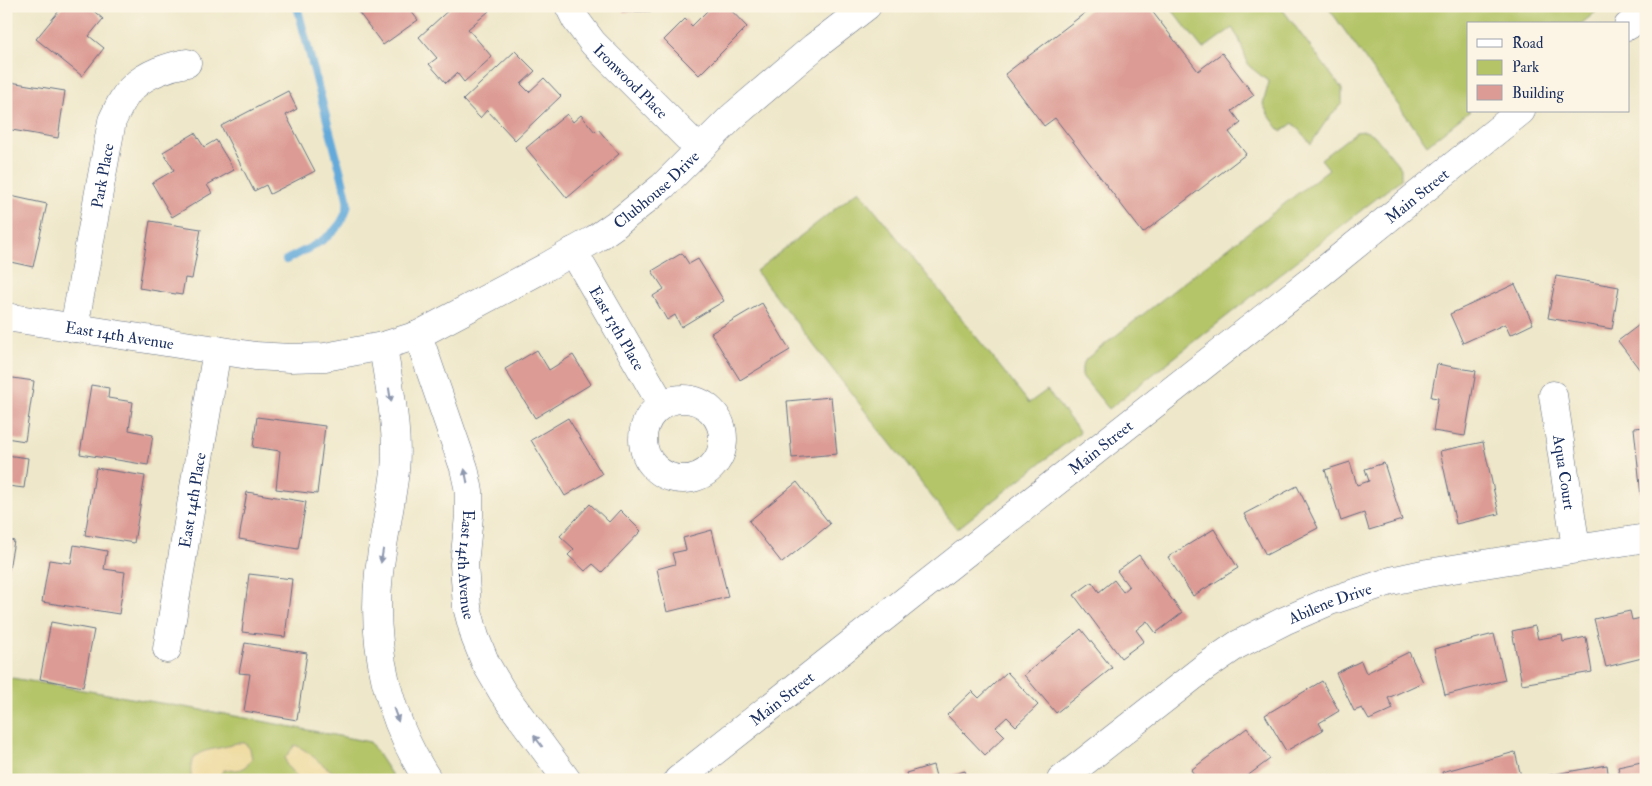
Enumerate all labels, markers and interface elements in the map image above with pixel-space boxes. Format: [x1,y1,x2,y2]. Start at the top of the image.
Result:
legend [1467,22,1630,112]
text: Road [1512,34,1544,53]
street label: Ironwood Place [589,40,672,124]
text: Park [1512,58,1539,77]
text: Building [1512,84,1564,103]
street label: Park Place [87,141,119,210]
street label: Clubhouse Drive [609,146,704,233]
street label: Main Street [1381,164,1453,228]
street label: East 13th Place [584,283,649,375]
street label: East 14th Avenue [64,317,176,354]
one-way arrow [387,387,395,403]
street label: Main Street [1065,416,1137,479]
street label: Aqua Court [1548,432,1579,511]
street label: East 14th Place [175,451,211,550]
one-way arrow [462,468,470,483]
street label: East 14th Avenue [453,510,479,622]
one-way arrow [377,548,385,564]
street label: Abilene Drive [1284,579,1375,629]
street label: Main Street [746,668,818,731]
one-way arrow [393,708,400,723]
one-way arrow [533,734,543,748]

